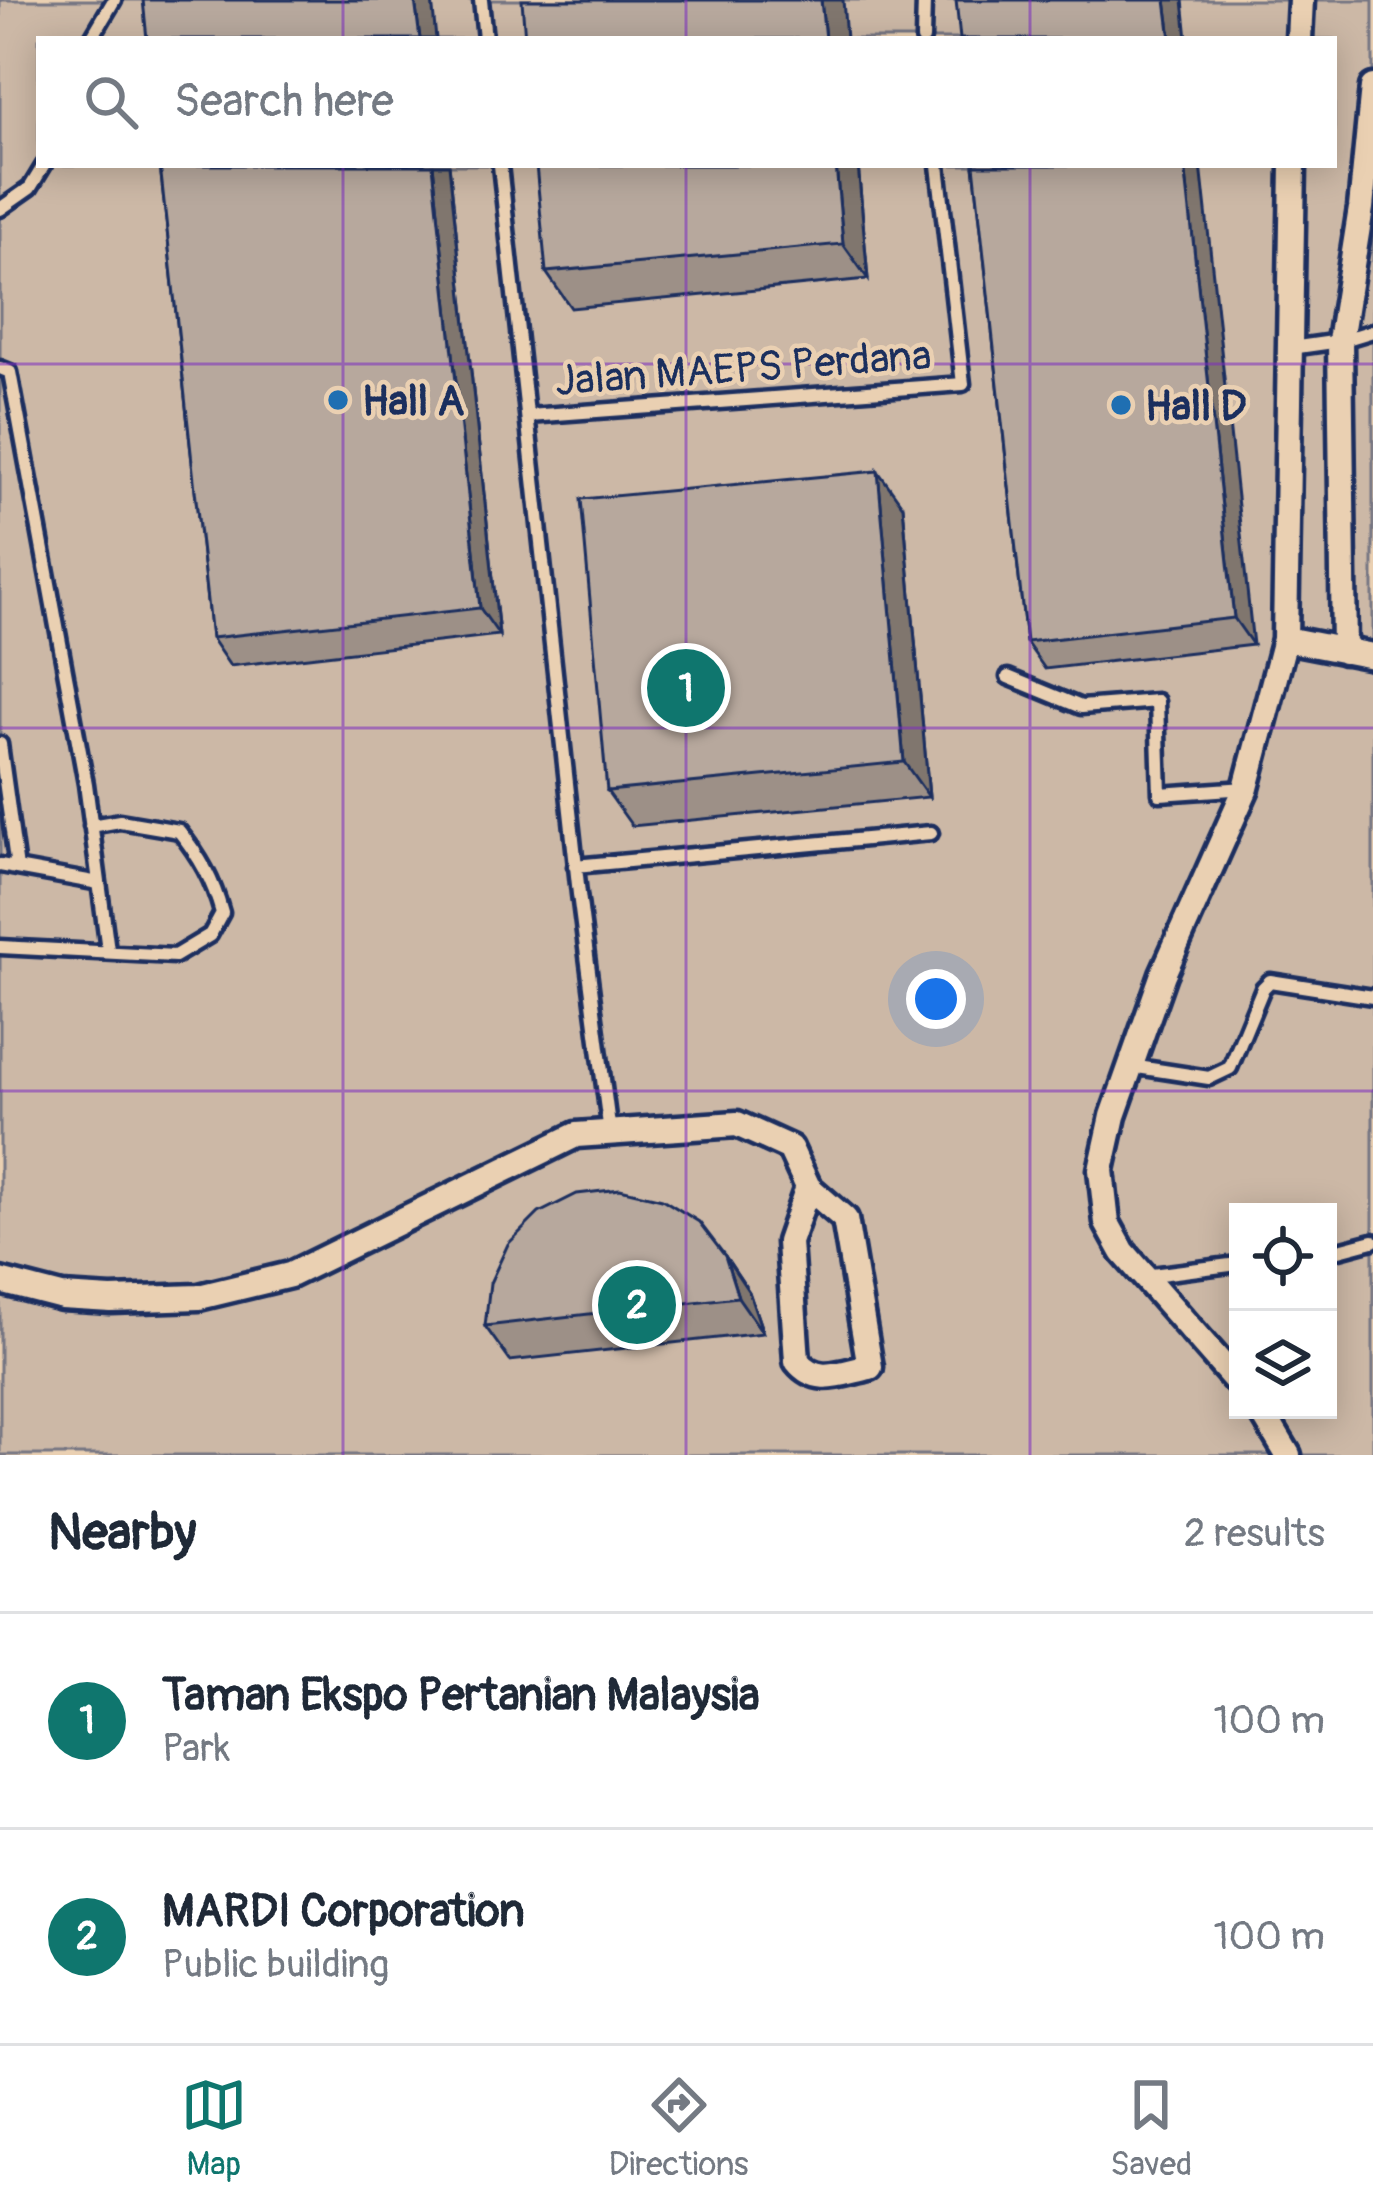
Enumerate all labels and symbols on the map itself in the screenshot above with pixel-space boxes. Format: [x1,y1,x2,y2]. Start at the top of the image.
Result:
street label: Jalan MAEPS Perdana [553,330,933,408]
place label: Hall A [362,376,464,428]
place label: Hall D [1145,381,1247,433]
marker: Hall A [325,387,351,413]
marker: Hall D [1108,392,1134,418]
pin: 1 [647,643,725,733]
your location [906,969,966,1029]
pin: 2 [598,1260,676,1350]

